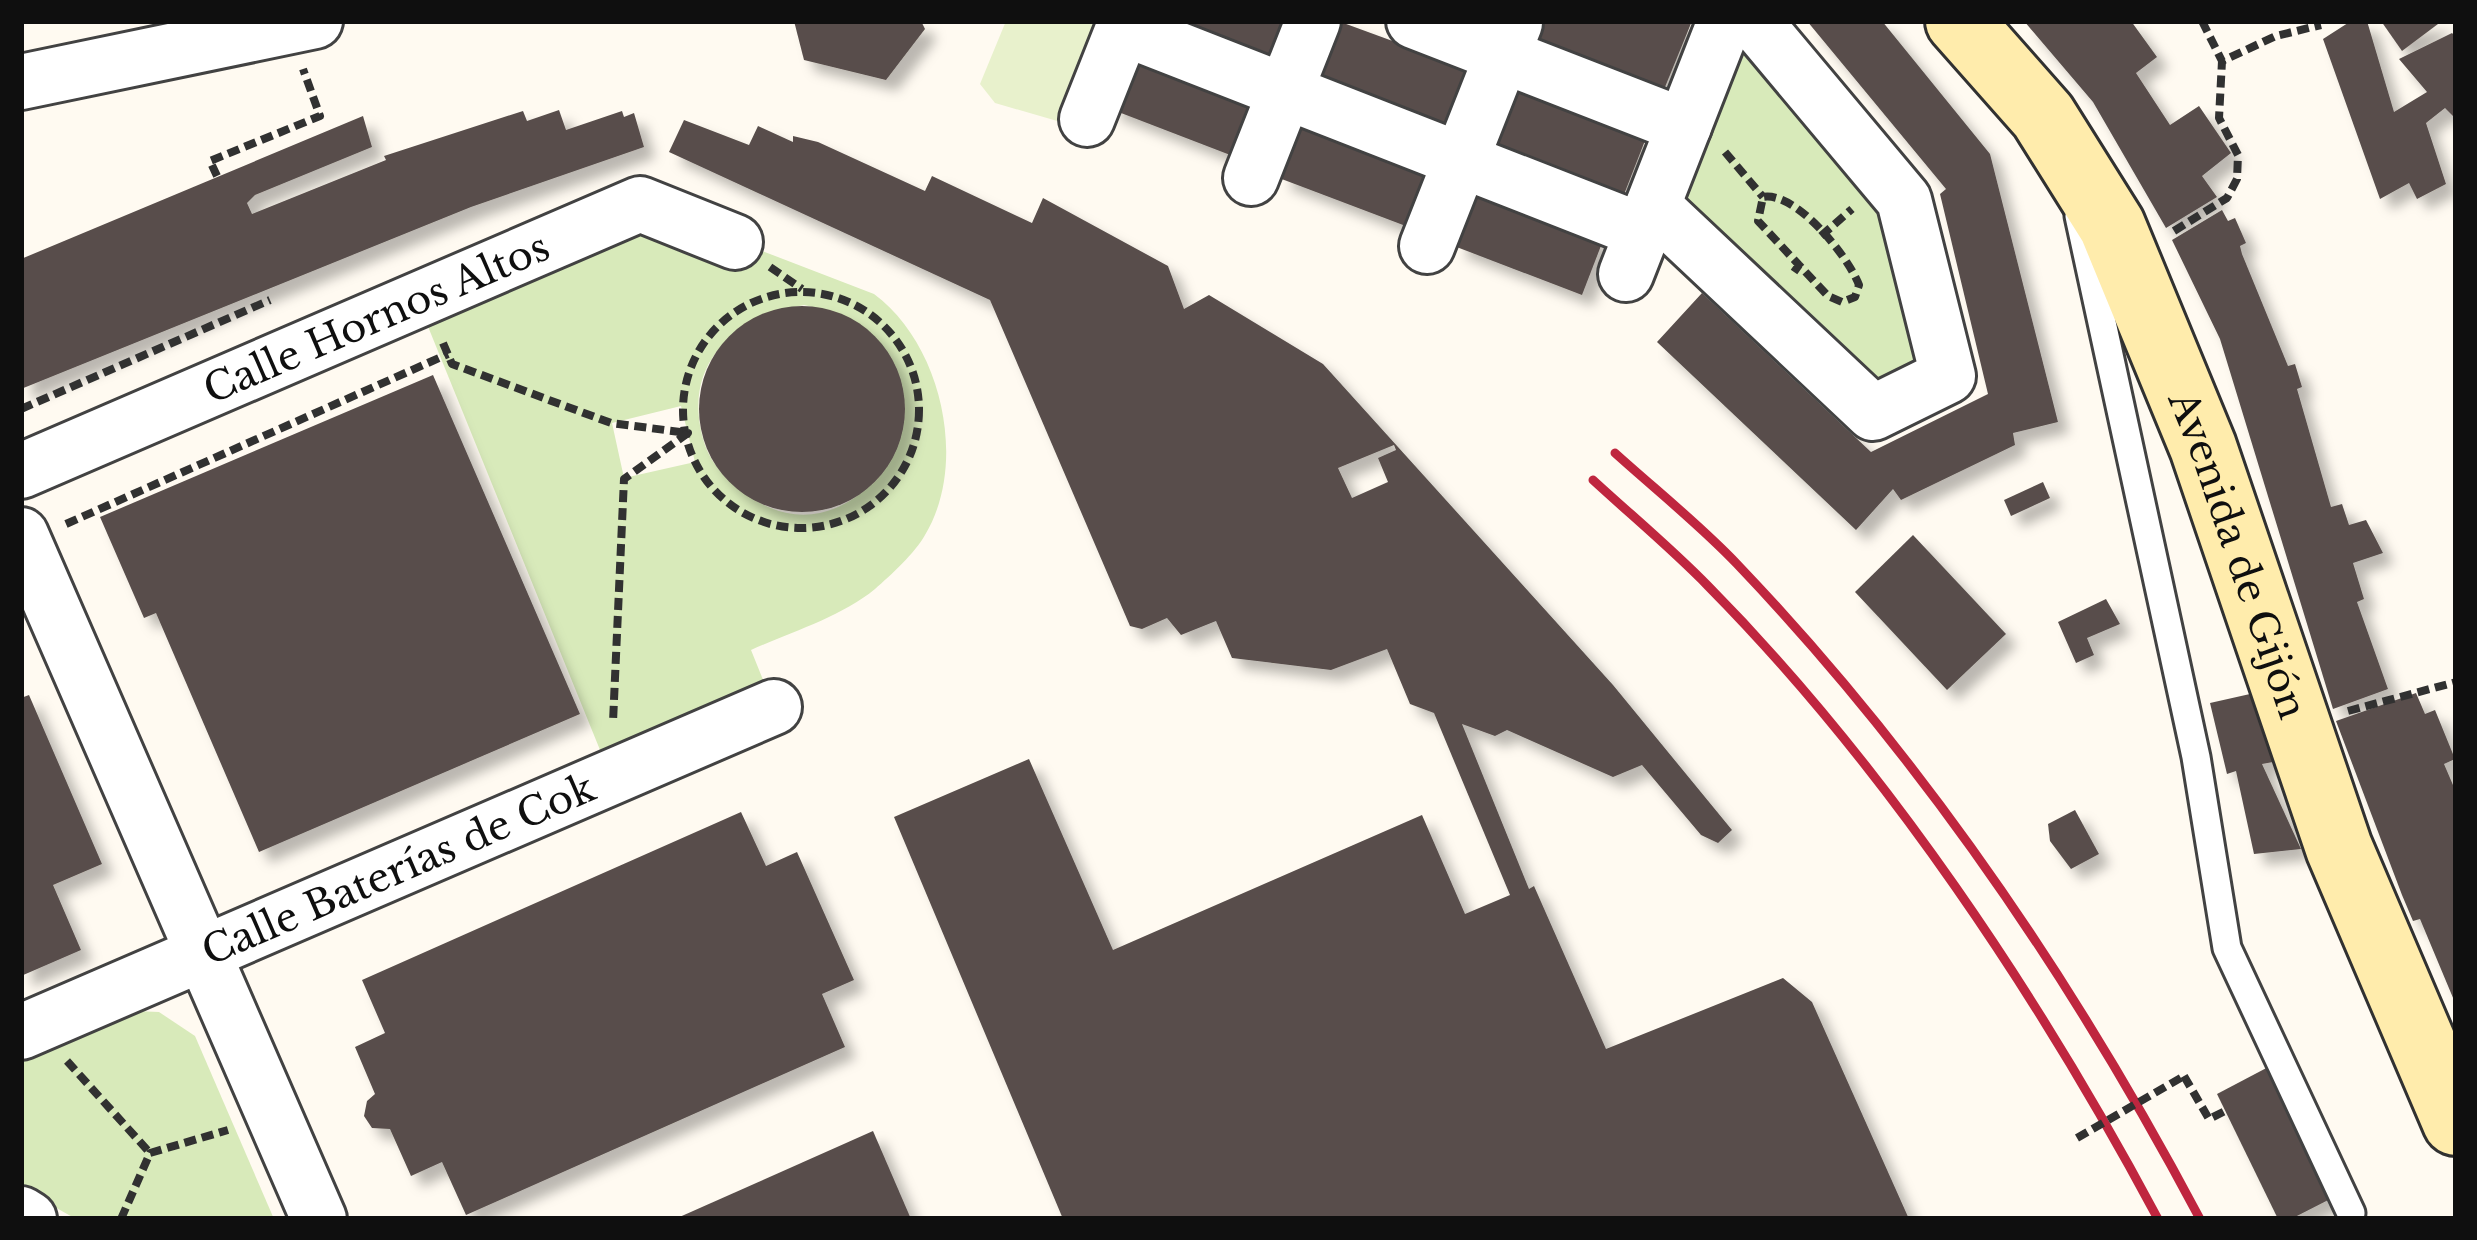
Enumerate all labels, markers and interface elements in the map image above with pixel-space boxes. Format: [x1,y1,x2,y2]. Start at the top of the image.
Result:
street label: Calle Hornos Altos [196,222,557,414]
street label: Avenida de Gijón [2158,383,2318,725]
street label: Calle Baterías de Cok [194,763,603,976]

